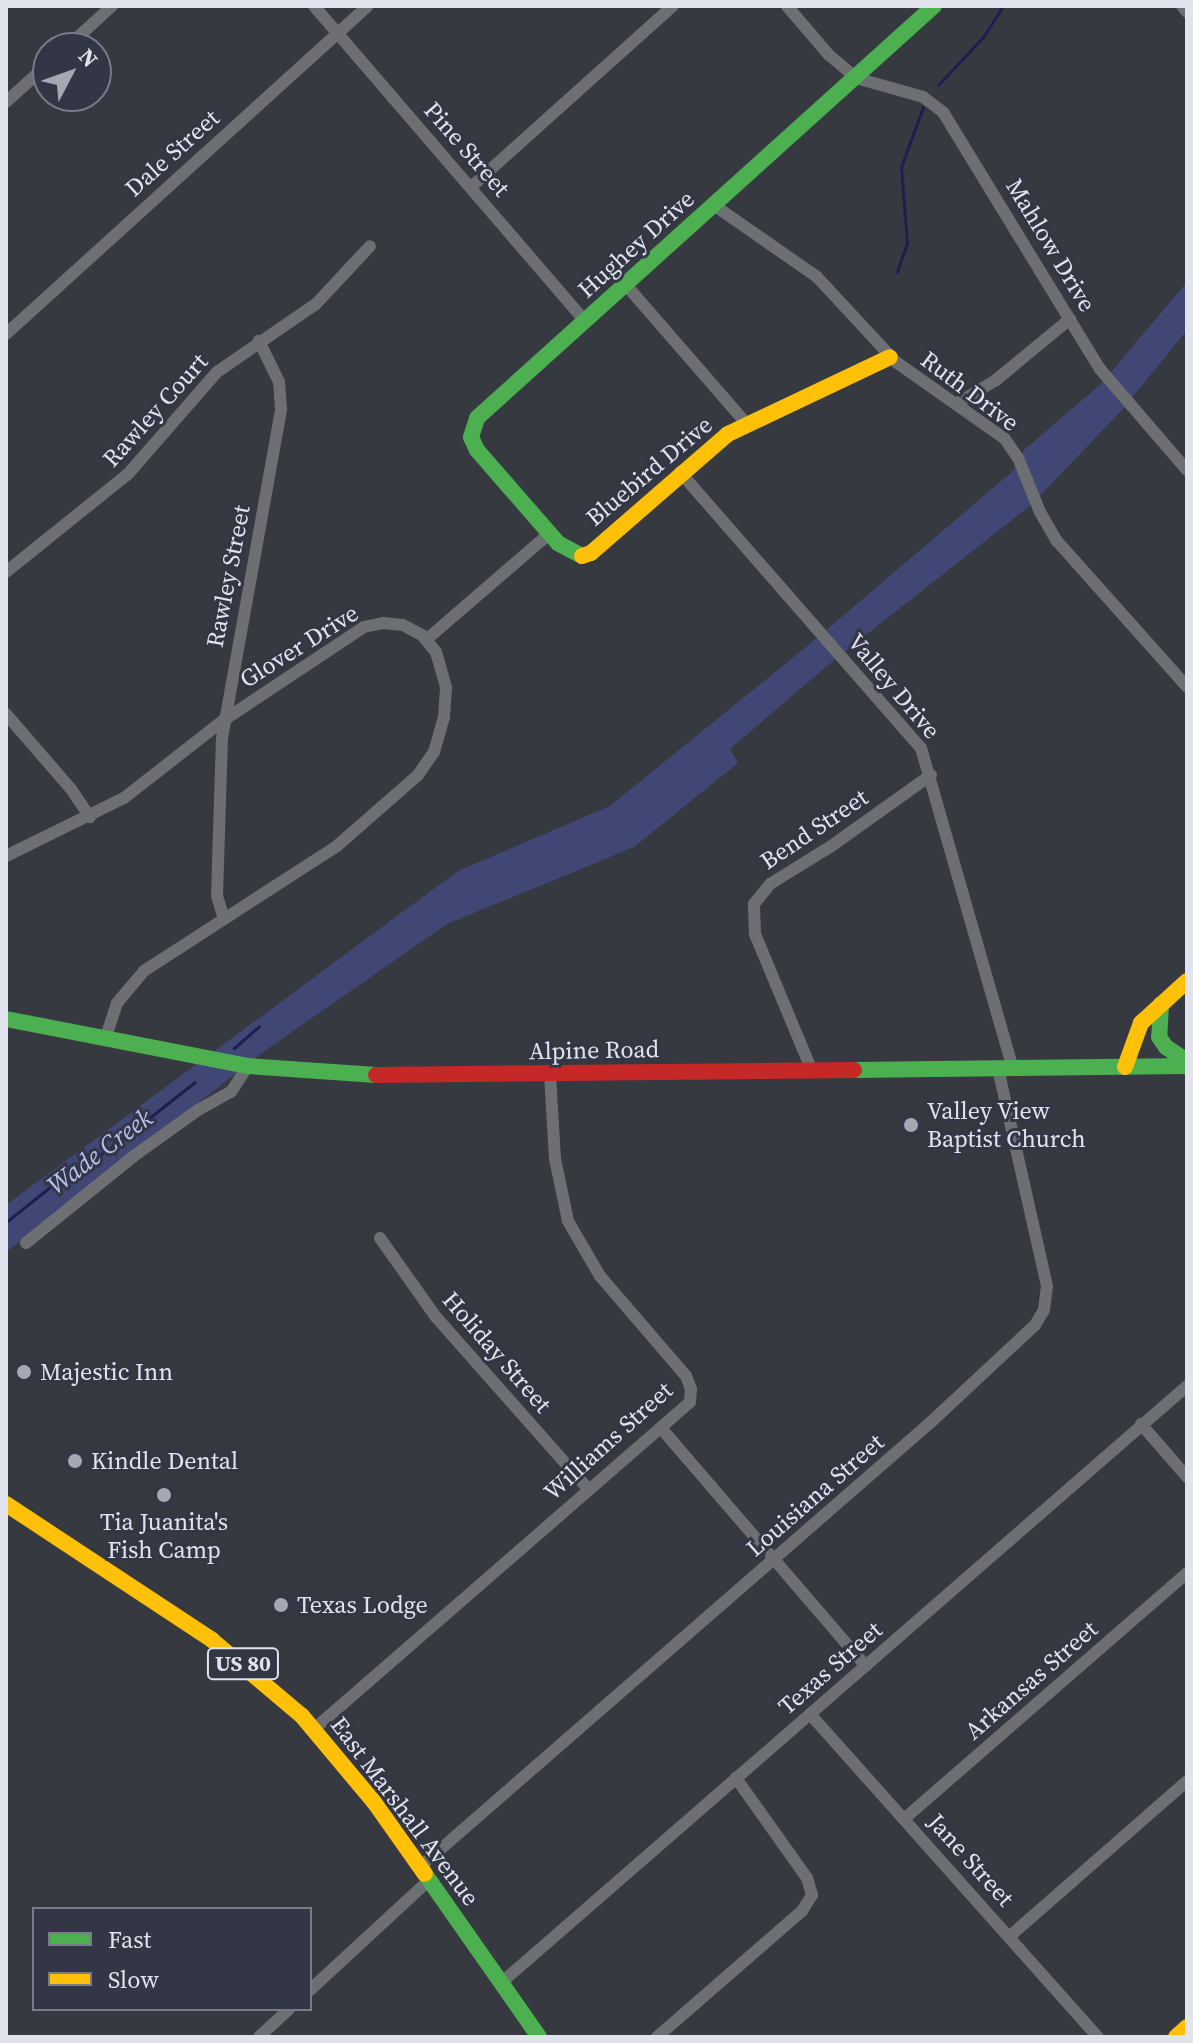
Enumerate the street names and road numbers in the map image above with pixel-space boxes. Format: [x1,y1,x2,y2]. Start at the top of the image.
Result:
street label: Pine Street [418,96,516,202]
street label: Dale Street [119,103,225,203]
street label: Mahlow Drive [1000,173,1102,317]
street label: Hughey Drive [572,184,700,304]
street label: Ruth Drive [915,345,1025,437]
street label: Rawley Court [97,347,213,473]
street label: Bluebird Drive [580,410,718,532]
street label: Rawley Street [200,502,256,650]
street label: Glover Drive [234,598,364,694]
street label: Valley Drive [842,628,946,744]
street label: Bend Street [755,783,873,875]
street label: Alpine Road [529,1034,659,1066]
street label: Holiday Street [437,1286,557,1418]
street label: Williams Street [538,1376,678,1506]
street label: Louisiana Street [740,1428,890,1562]
street label: Texas Street [772,1615,888,1721]
street label: Arkansas Street [959,1615,1103,1745]
road number: US 80 [205,1646,281,1682]
street label: East Marshall Avenue [325,1711,485,1911]
street label: Jane Street [922,1808,1020,1912]

